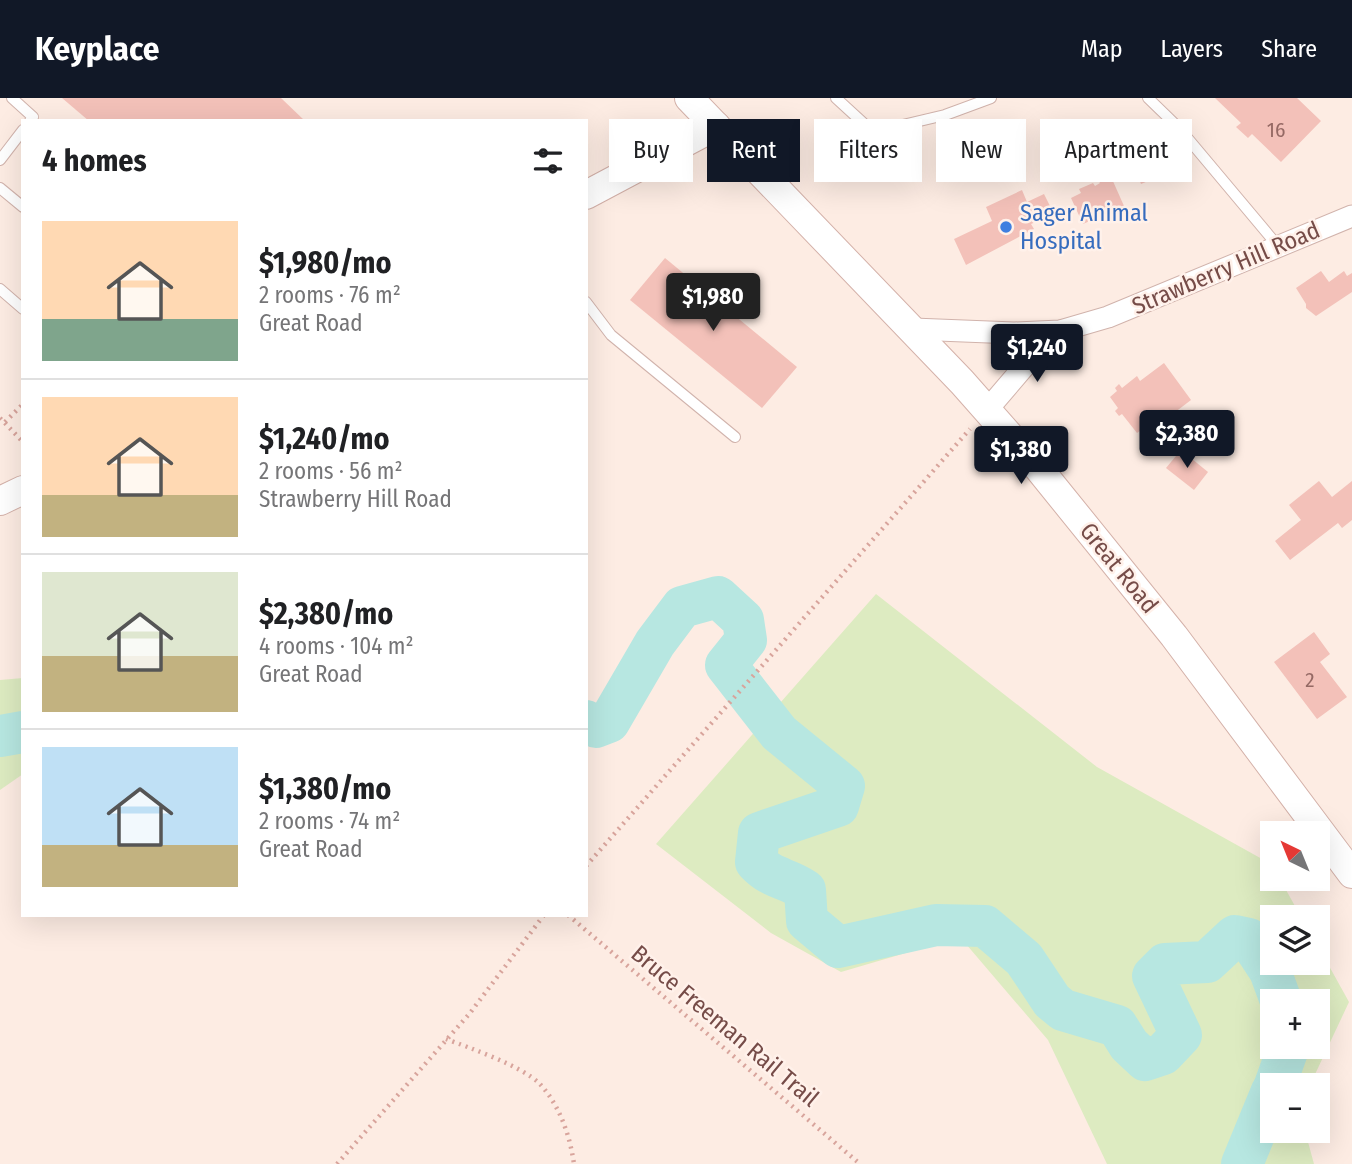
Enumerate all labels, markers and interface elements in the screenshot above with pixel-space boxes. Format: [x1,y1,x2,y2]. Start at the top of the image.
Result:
text: Keyplace [35,29,159,69]
text: Map [1081,35,1123,63]
text: Layers [1161,35,1223,63]
text: Share [1261,35,1317,63]
house number: 16 [1267,117,1285,143]
chip: Buy [609,119,693,182]
chip: Rent [707,119,800,182]
chip: Filters [814,119,922,182]
chip: New [936,119,1026,182]
chip: Apartment [1040,119,1192,182]
icon: filters [529,142,567,180]
text: 4 homes [42,143,147,179]
place label: Sager Animal Hospital [1020,199,1148,255]
street label: Strawberry Hill Road [1128,216,1324,320]
marker: Sager Animal Hospital [998,219,1014,235]
text: $1,980/mo [259,245,391,281]
icon: home [98,249,182,333]
pin: $1,980 [656,274,770,333]
text: 2 rooms · 76 m² [259,281,401,309]
text: $1,980 [682,282,744,310]
text: Great Road [259,309,363,337]
pin: $1,240 [980,324,1094,384]
text: $1,240 [1007,333,1067,361]
pin: $2,380 [1130,410,1244,470]
text: $2,380 [1155,419,1219,447]
text: $1,240/mo [259,421,389,457]
icon: home [98,425,182,509]
pin: $1,380 [964,426,1078,486]
text: $1,380 [990,435,1052,463]
text: 2 rooms · 56 m² [259,457,403,485]
text: Strawberry Hill Road [259,485,452,513]
street label: Great Road [1074,517,1164,619]
text: $2,380/mo [259,596,393,632]
icon: home [98,600,182,684]
text: 4 rooms · 104 m² [259,632,414,660]
text: Great Road [259,660,363,688]
house number: 2 [1305,667,1315,693]
text: $1,380/mo [259,771,391,807]
icon: home [98,775,182,859]
text: 2 rooms · 74 m² [259,807,400,835]
north arrow [1260,821,1330,891]
map controls [1260,821,1330,1143]
text: Great Road [259,835,363,863]
button: layers [1260,905,1330,975]
street label: Bruce Freeman Rail Trail [626,940,824,1112]
button: + [1260,989,1330,1059]
button: − [1260,1073,1330,1143]

